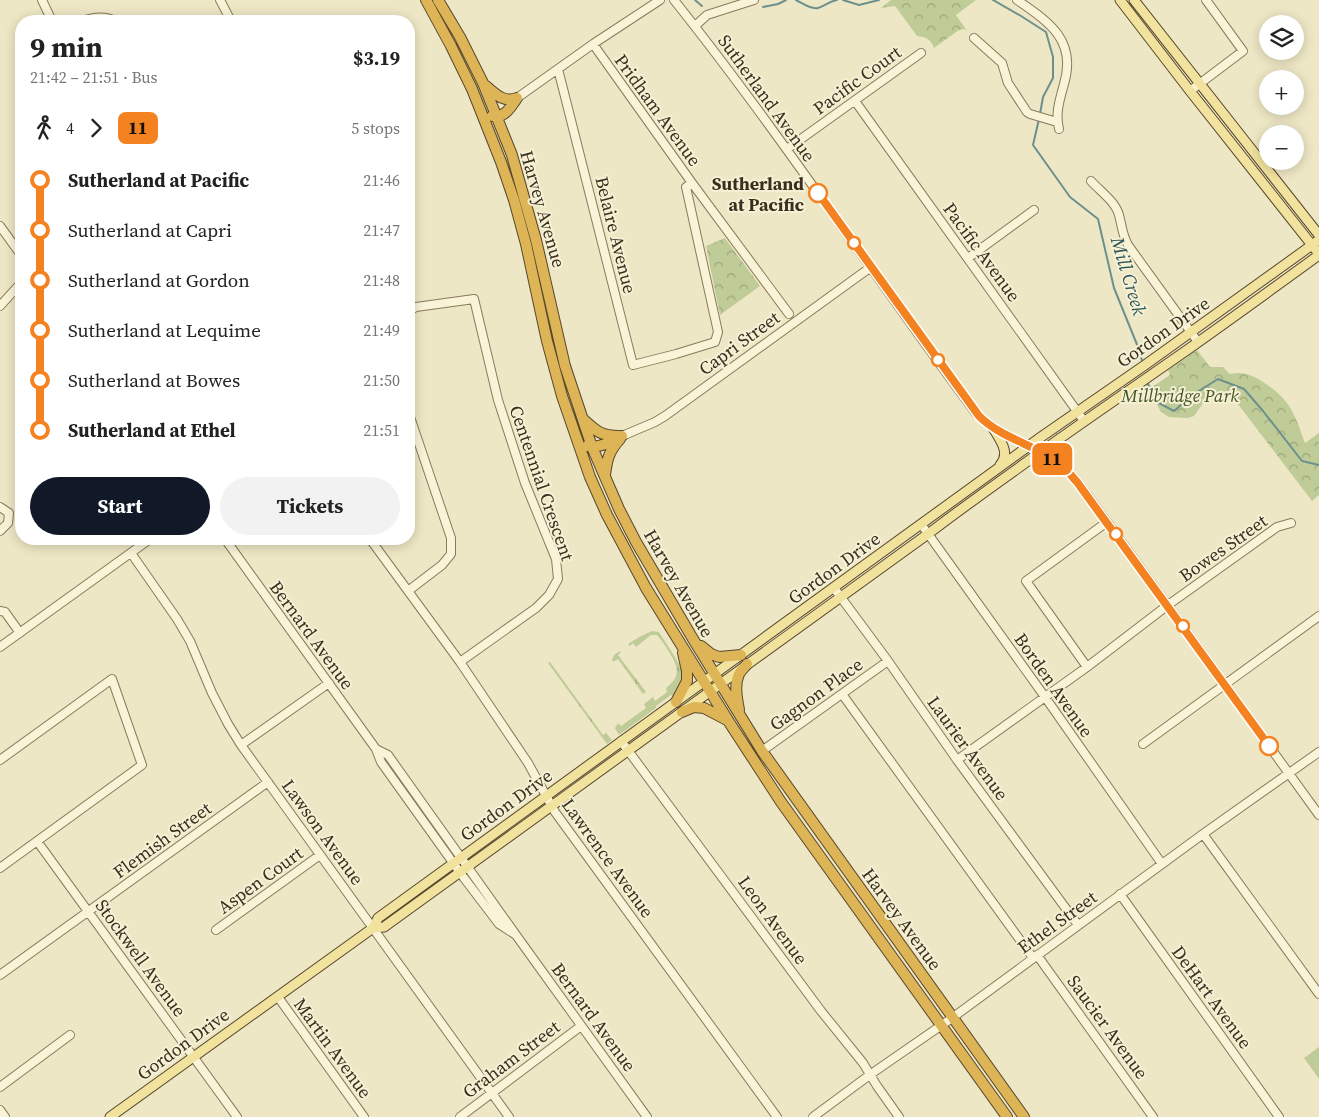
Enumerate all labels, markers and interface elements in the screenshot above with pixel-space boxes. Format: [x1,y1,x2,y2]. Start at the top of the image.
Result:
map controls [1259,15,1304,170]
button: layers [1259,15,1304,60]
text: 9 min [30,28,103,66]
street label: Sutherland Avenue [712,29,822,167]
street label: Pacific Court [808,39,906,120]
text: $3.19 [353,45,400,71]
street label: Pridham Avenue [609,49,707,171]
text: 21:42 – 21:51 · Bus [30,66,158,88]
button: + [1259,70,1304,115]
icon: walk [30,114,58,142]
icon: forward [82,114,110,142]
text: 11 [128,115,148,140]
text: 4 [66,117,74,139]
text: 5 stops [351,117,400,139]
button: − [1259,125,1304,170]
street label: Harvey Avenue [514,147,572,271]
text: Sutherland at Pacific [68,167,249,193]
text: 21:46 [363,169,400,191]
place label: Sutherland at Pacific [712,171,804,217]
street label: Belaire Avenue [589,174,643,296]
marker: Sutherland at Pacific [808,183,828,203]
street label: Pacific Avenue [938,197,1026,307]
text: Sutherland at Capri [68,217,232,243]
text: 21:47 [363,219,400,241]
water label: Mill Creek [1104,233,1153,319]
unlabelled marker [847,236,861,250]
text: Sutherland at Gordon [68,267,250,293]
text: 21:48 [363,269,400,291]
street label: Gordon Drive [1112,291,1214,373]
street label: Capri Street [693,305,785,381]
text: Sutherland at Lequime [68,317,261,343]
text: 21:49 [363,319,400,341]
unlabelled marker [931,353,945,367]
text: Sutherland at Bowes [68,367,240,393]
text: 21:50 [363,369,400,391]
park label: Millbridge Park [1120,383,1239,408]
street label: Centennial Crescent [504,402,580,564]
text: Sutherland at Ethel [68,417,236,443]
text: 21:51 [363,419,400,441]
line badge: 11 [1030,443,1074,475]
text: 11 [1042,446,1062,471]
button: Start [30,477,210,535]
button: Tickets [220,477,400,535]
street label: Bowes Street [1174,508,1272,588]
street label: Harvey Avenue [638,524,720,642]
street label: Gordon Drive [783,526,885,610]
unlabelled marker [1109,527,1123,541]
street label: Bernard Avenue [264,575,360,695]
unlabelled marker [1176,619,1190,633]
street label: Borden Avenue [1009,628,1099,742]
street label: Gagnon Place [764,652,868,736]
street label: Laurier Avenue [922,691,1014,805]
unlabelled marker [1259,736,1279,756]
street label: Gordon Drive [455,763,557,847]
street label: Lawson Avenue [276,774,370,890]
street label: Lawrence Avenue [556,793,660,923]
street label: Flemish Street [108,796,216,884]
street label: Aspen Court [212,840,308,919]
street label: Harvey Avenue [856,863,948,975]
street label: Leon Avenue [732,871,814,969]
street label: Ethel Street [1012,885,1102,959]
street label: Stockwell Avenue [90,894,192,1022]
street label: DeHart Avenue [1166,940,1258,1054]
street label: Bernard Avenue [546,957,642,1077]
street label: Saucier Avenue [1062,970,1154,1084]
street label: Martin Avenue [288,993,378,1103]
street label: Gordon Drive [132,1002,234,1086]
street label: Graham Street [457,1014,565,1104]

